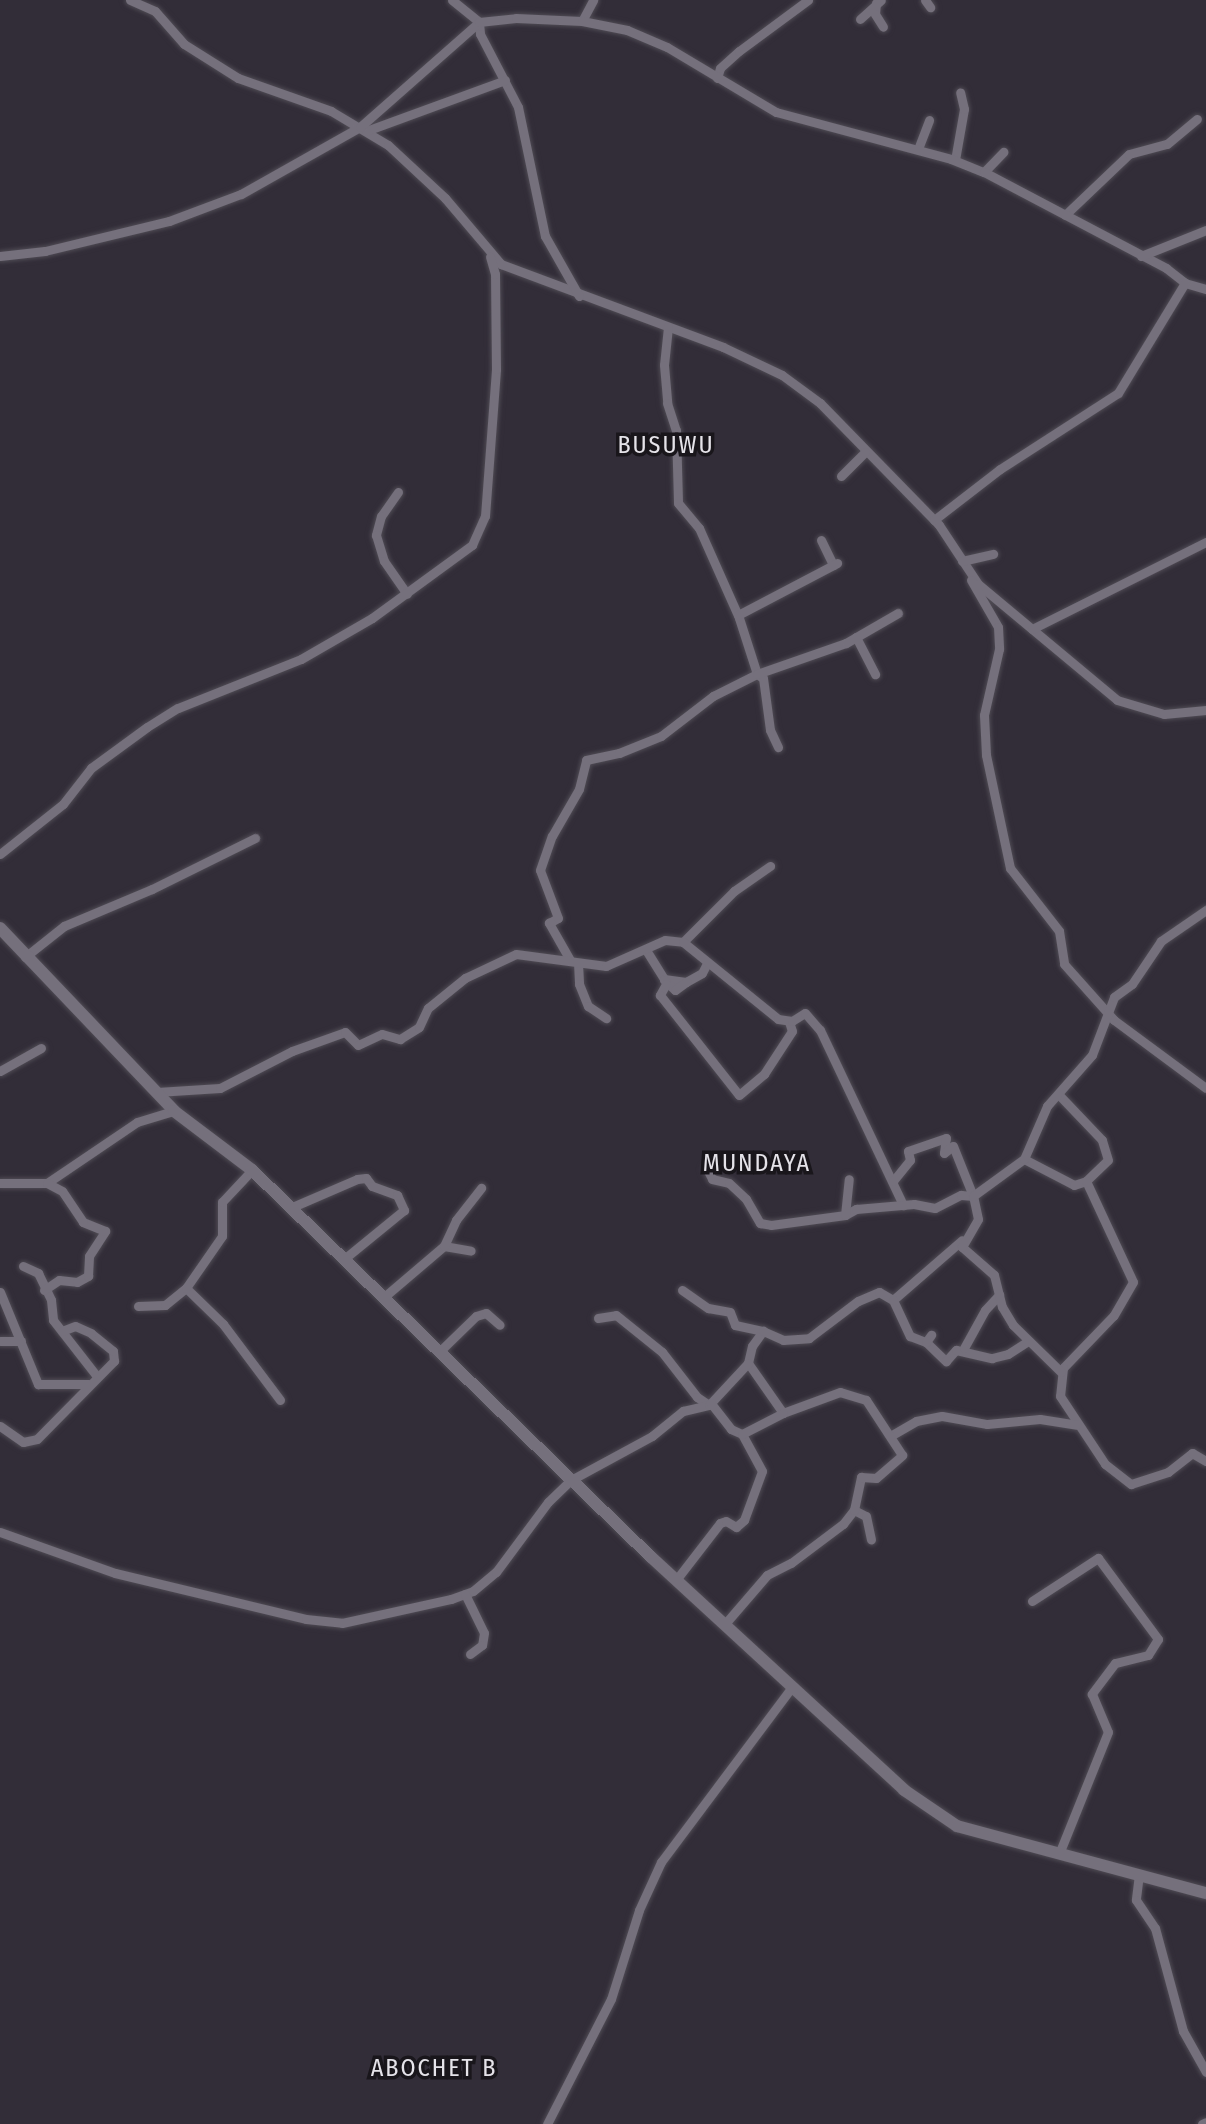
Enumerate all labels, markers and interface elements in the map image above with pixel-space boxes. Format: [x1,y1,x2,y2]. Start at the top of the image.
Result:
district label: BUSUWU [618,432,714,460]
district label: MUNDAYA [704,1150,810,1178]
district label: ABOCHET B [372,2055,496,2083]

